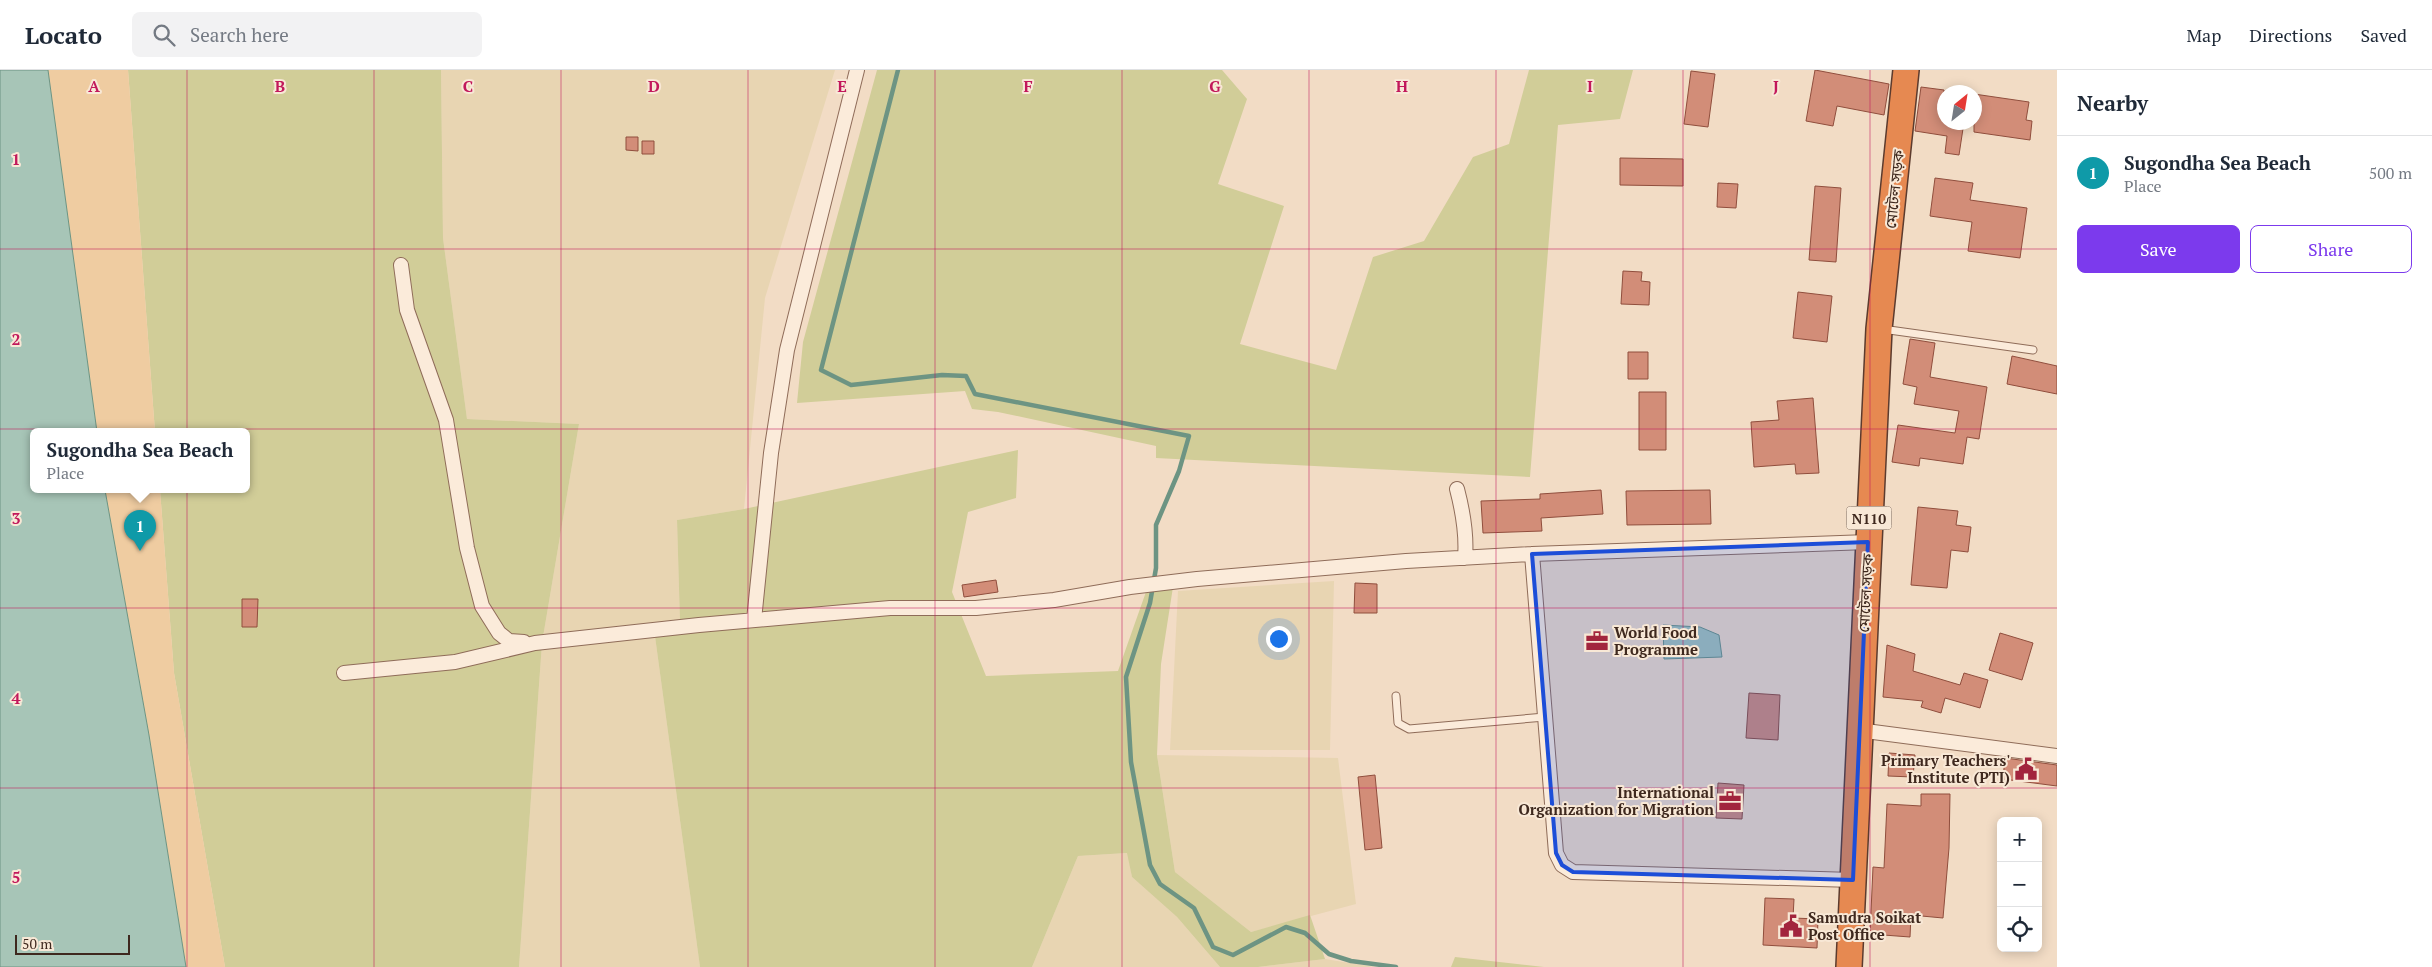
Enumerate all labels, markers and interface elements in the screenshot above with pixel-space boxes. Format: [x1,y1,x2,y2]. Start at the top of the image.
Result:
search box [132,12,482,57]
text: Locato [25,19,102,51]
icon: search [150,21,178,49]
text: Search here [190,22,289,47]
text: Map [2186,23,2221,47]
text: Directions [2249,23,2332,47]
text: Saved [2360,23,2407,47]
text: A [88,75,100,97]
text: B [275,75,285,97]
text: C [463,75,473,97]
text: D [648,75,660,97]
text: E [837,75,847,97]
text: F [1023,75,1033,97]
text: G [1209,75,1221,97]
text: H [1396,75,1408,97]
text: I [1587,75,1593,97]
text: J [1773,75,1779,97]
north arrow [1937,85,1982,130]
text: Nearby [2077,89,2148,117]
text: 1 [11,148,21,170]
street label: মোটেল সড়ক [1880,148,1908,229]
text: Sugondha Sea Beach [2124,150,2311,175]
text: 1 [2088,162,2098,184]
text: 500 m [2369,162,2412,184]
text: Place [2124,175,2162,197]
button: Save [2077,225,2240,273]
button: Share [2250,225,2412,273]
text: 2 [11,328,21,350]
popup [30,428,250,493]
text: Sugondha Sea Beach [47,437,233,462]
text: Place [47,462,84,484]
road number: N110 [1846,506,1892,529]
text: 3 [11,507,21,529]
pin: 1 [124,510,156,551]
street label: মোটেল সড়ক [1853,552,1877,633]
place label: World Food Programme [1614,622,1698,659]
your location [1266,626,1292,652]
office icon: World Food Programme [1584,628,1610,654]
text: 4 [11,687,21,709]
place label: Primary Teachers' Institute (PTI) [1881,750,2010,787]
public building icon: Primary Teachers' Institute (PTI) [2013,756,2039,782]
place label: International Organization for Migration [1519,782,1714,819]
office icon: International Organization for Migration [1717,788,1743,814]
map controls [1997,817,2042,952]
button: + [1997,817,2042,862]
button: − [1997,862,2042,907]
text: 5 [11,866,21,888]
place label: Samudra Soikat Post Office [1808,907,1921,944]
button: locate [1997,907,2042,952]
public building icon: Samudra Soikat Post Office [1778,913,1804,939]
scale bar [15,932,130,955]
text: 50 m [22,934,52,953]

